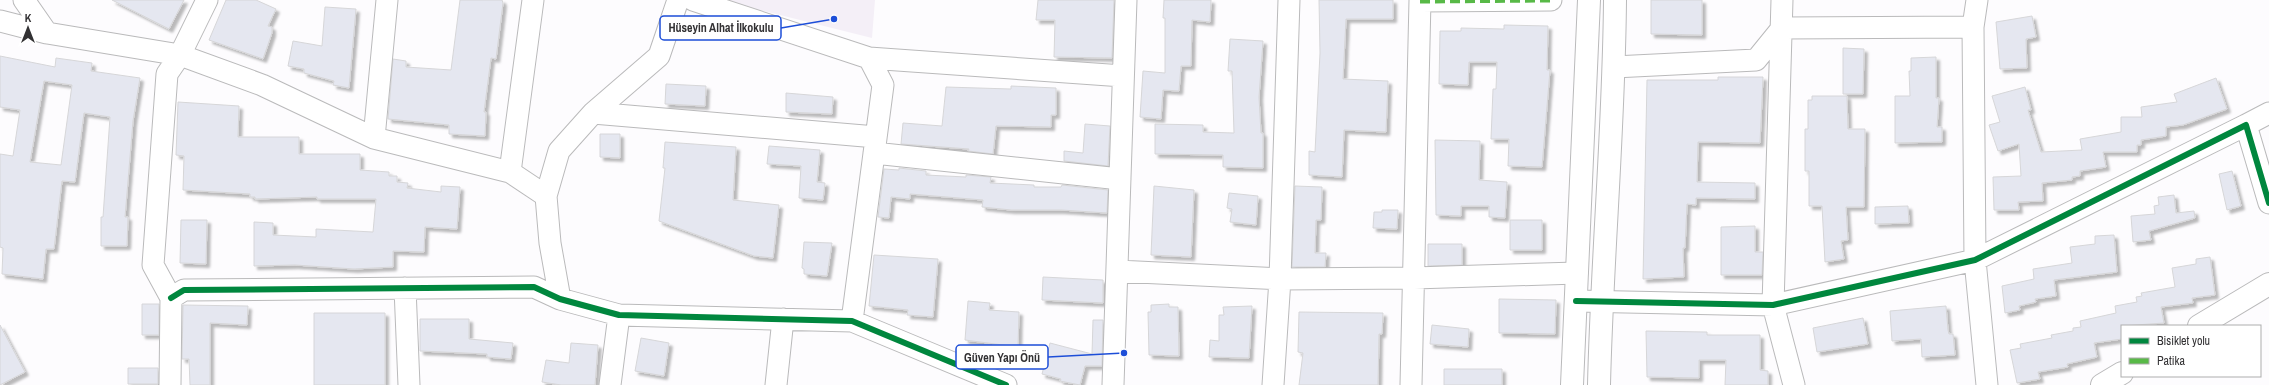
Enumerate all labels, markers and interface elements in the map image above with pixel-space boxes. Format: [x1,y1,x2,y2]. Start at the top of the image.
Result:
north arrow [8,8,48,48]
text: K [25,11,32,25]
callout: Hüseyin Alhat İlkokulu [660,16,781,40]
text: Hüseyin Alhat İlkokulu [668,20,774,36]
legend [2121,325,2261,377]
text: Bisiklet yolu [2157,333,2210,349]
callout: Güven Yapı Önü [956,345,1048,369]
text: Güven Yapı Önü [964,349,1040,366]
text: Patika [2157,353,2185,369]

